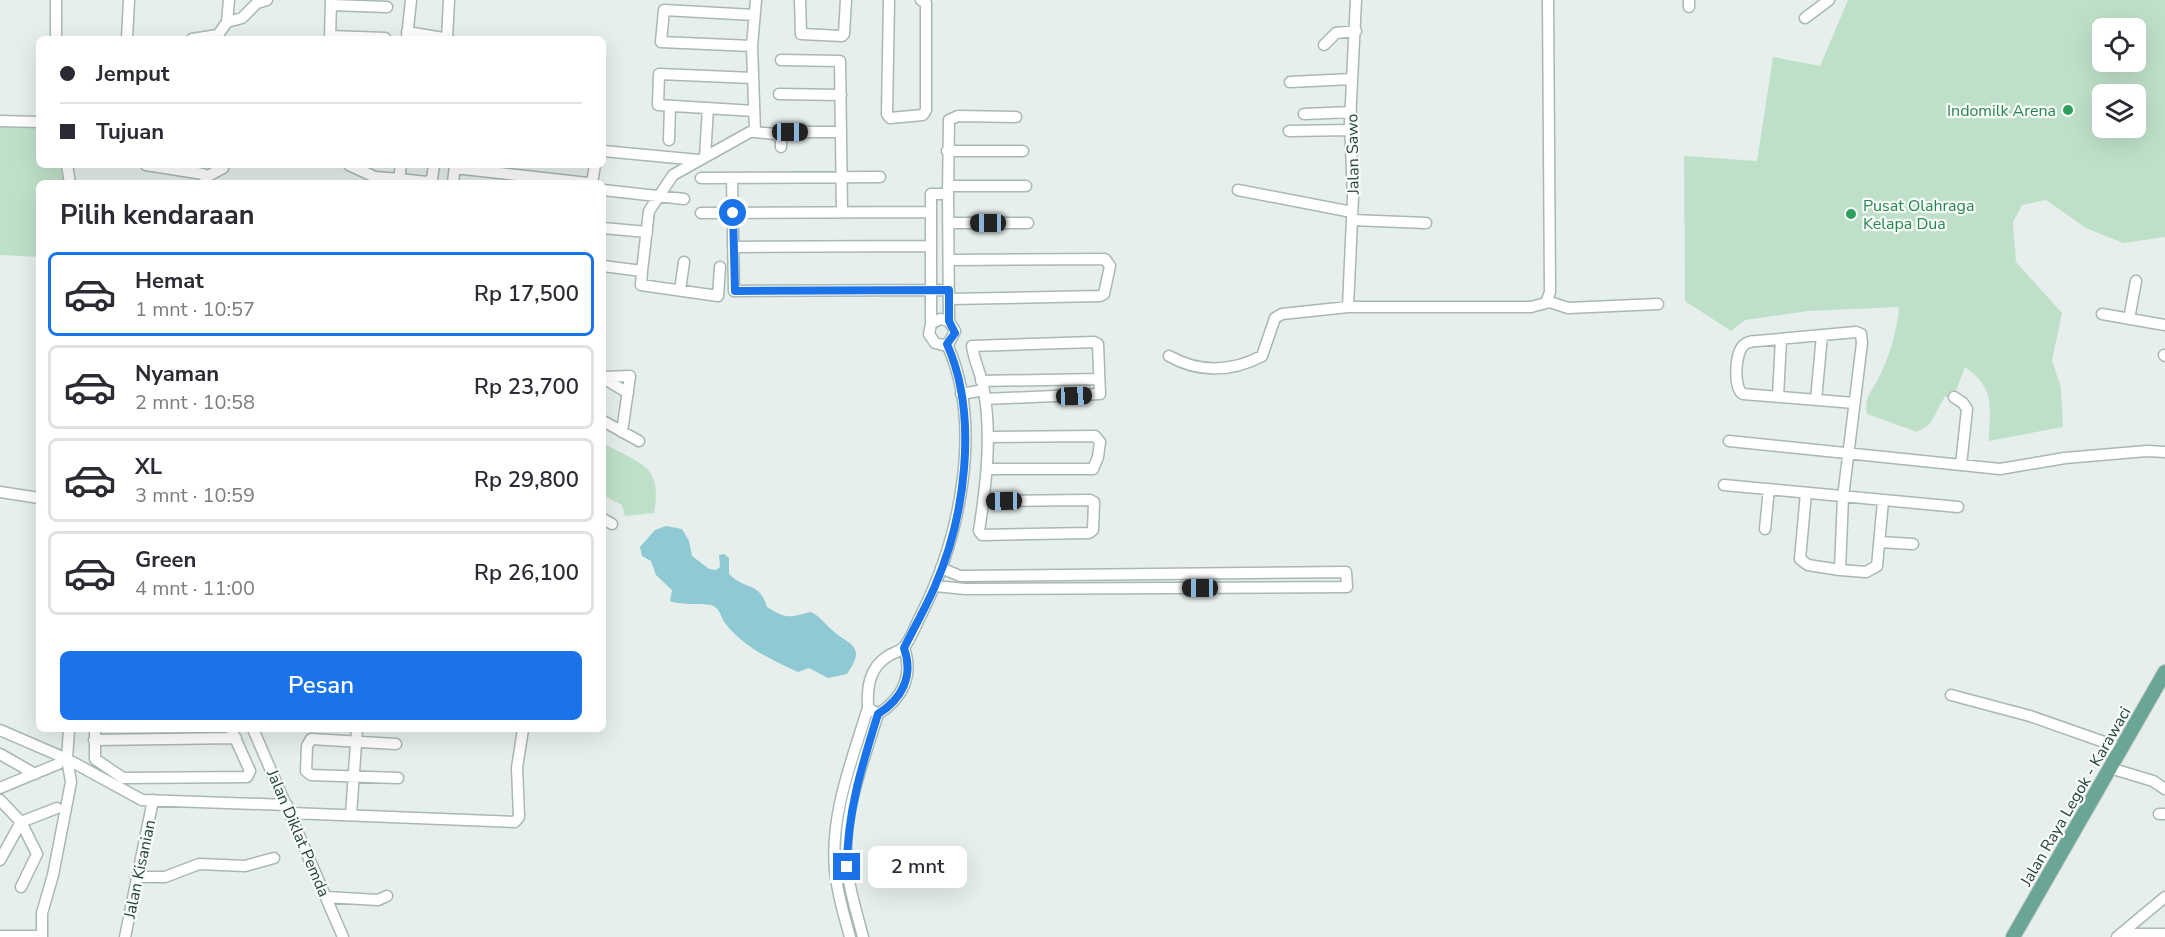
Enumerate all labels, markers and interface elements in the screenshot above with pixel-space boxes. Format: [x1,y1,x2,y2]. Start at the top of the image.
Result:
map controls [2092,18,2146,138]
button: locate [2092,18,2146,72]
text: Jemput [96,59,169,89]
button: layers [2092,84,2146,138]
place label: Indomilk Arena [1947,100,2056,122]
marker: Indomilk Arena [2061,103,2075,117]
street label: Jalan Sawo [1341,113,1365,195]
text: Tujuan [96,117,164,147]
car [772,123,808,141]
place label: Pusat Olahraga Kelapa Dua [1863,195,1974,235]
text: Pilih kendaraan [60,197,254,234]
route start [719,199,746,226]
marker: Pusat Olahraga Kelapa Dua [1844,207,1858,221]
car [970,214,1006,232]
text: Hemat [135,266,204,296]
icon: car [63,267,117,321]
text: Rp 17,500 [474,279,579,309]
text: 1 mnt · 10:57 [135,296,255,323]
text: Nyaman [135,359,219,389]
icon: car [63,360,117,414]
text: Rp 23,700 [474,372,579,402]
car [1056,386,1092,406]
text: 2 mnt · 10:58 [135,389,255,416]
text: XL [135,452,162,482]
icon: car [63,453,117,507]
text: Rp 29,800 [474,465,579,495]
text: 3 mnt · 10:59 [135,482,255,509]
car [986,492,1022,510]
text: Green [135,545,196,575]
icon: car [63,546,117,600]
text: Rp 26,100 [474,558,579,588]
text: 4 mnt · 11:00 [135,575,255,602]
car [1182,579,1218,597]
button: Pesan [60,651,582,720]
street label: Jalan Raya Legok - Karawaci [2015,703,2136,891]
street label: Jalan Diklat Pemda [261,765,335,900]
street label: Jalan Kisanian [119,818,161,922]
callout: 2 mnt [868,846,967,888]
route end [833,853,860,880]
text: 2 mnt [891,853,944,880]

